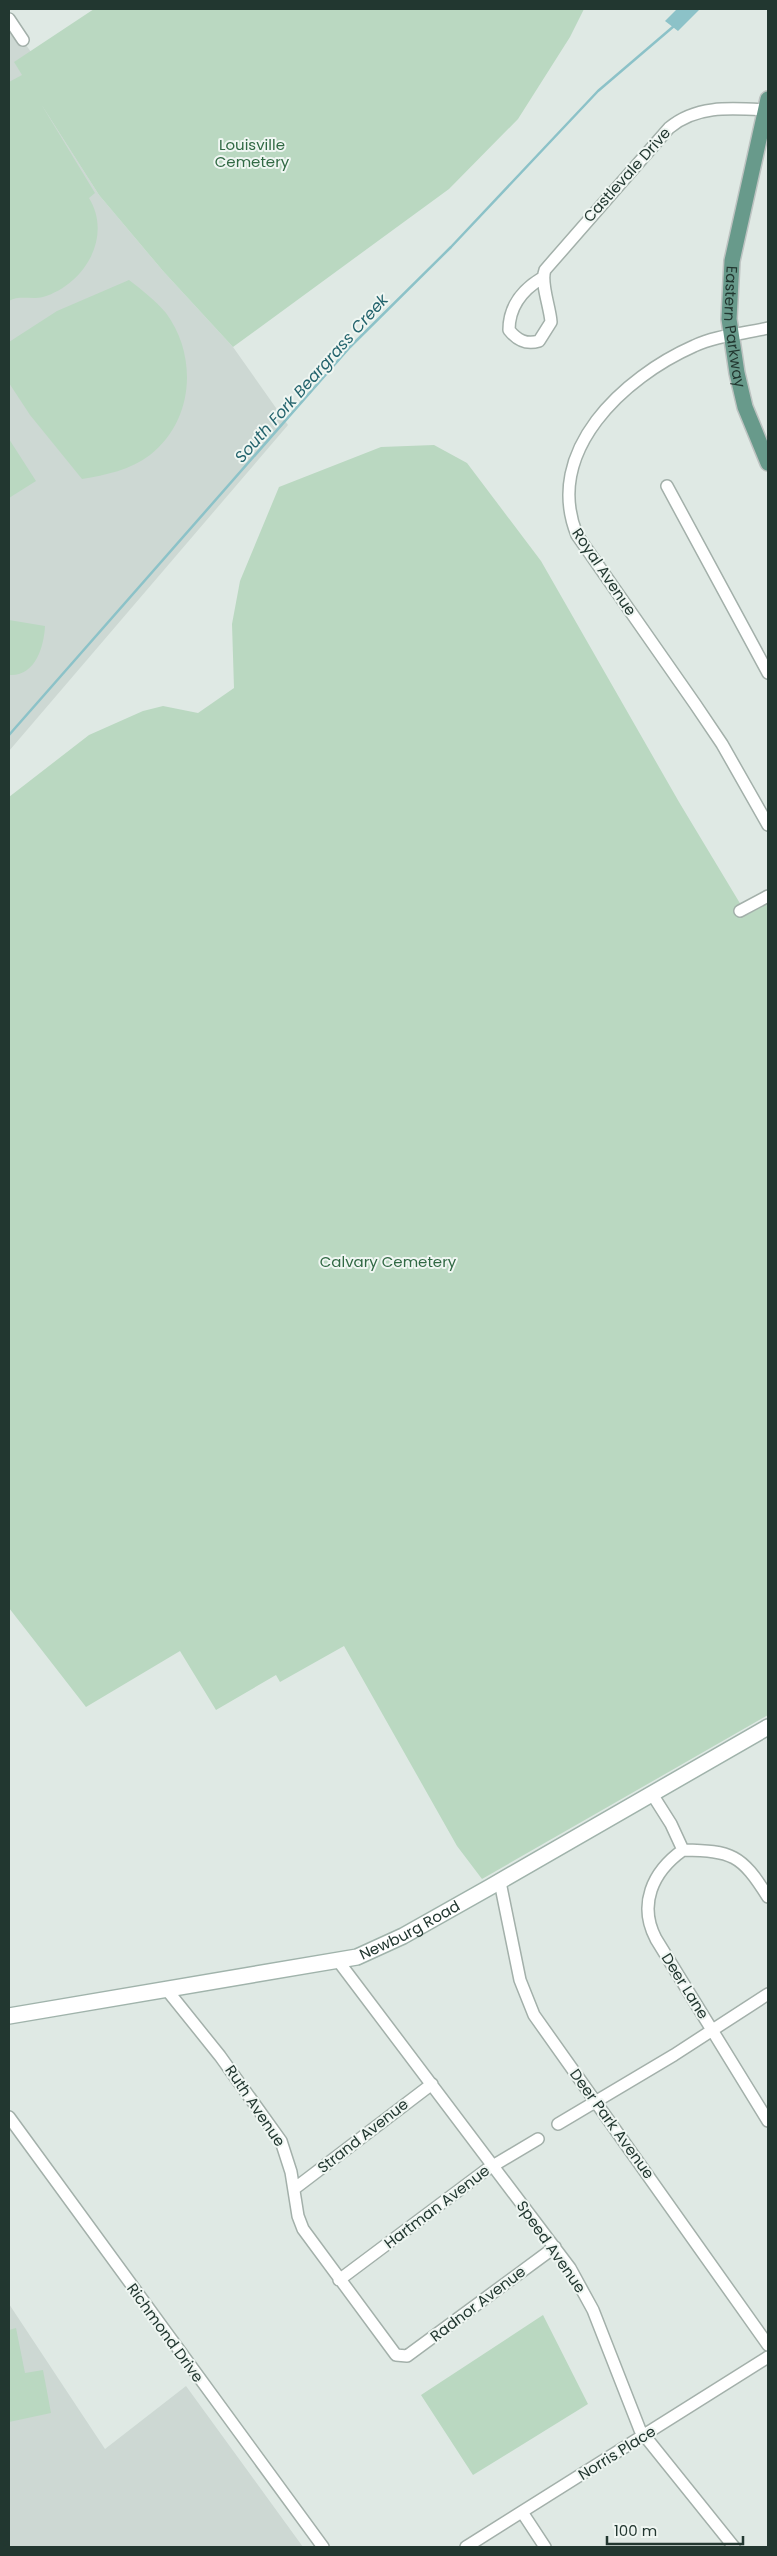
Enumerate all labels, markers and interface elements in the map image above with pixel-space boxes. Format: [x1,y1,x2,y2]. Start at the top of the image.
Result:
street label: Castlevale Drive [578,123,675,227]
park label: Louisville Cemetery [215,134,290,172]
street label: Eastern Parkway [719,265,751,390]
water label: South Fork Beargrass Creek [229,288,394,468]
street label: Royal Avenue [567,524,641,620]
park label: Calvary Cemetery [320,1251,457,1272]
street label: Newburg Road [356,1895,464,1965]
street label: Deer Lane [657,1949,714,2023]
street label: Ruth Avenue [220,2061,290,2151]
street label: Deer Park Avenue [565,2064,659,2183]
street label: Strand Avenue [313,2093,413,2178]
street label: Hartman Avenue [380,2160,494,2253]
street label: Speed Avenue [512,2196,591,2297]
street label: Radnor Avenue [426,2261,530,2346]
street label: Richmond Drive [122,2279,209,2387]
street label: Norris Place [574,2420,660,2485]
scale bar [607,2514,743,2546]
text: 100 m [614,2520,657,2541]

